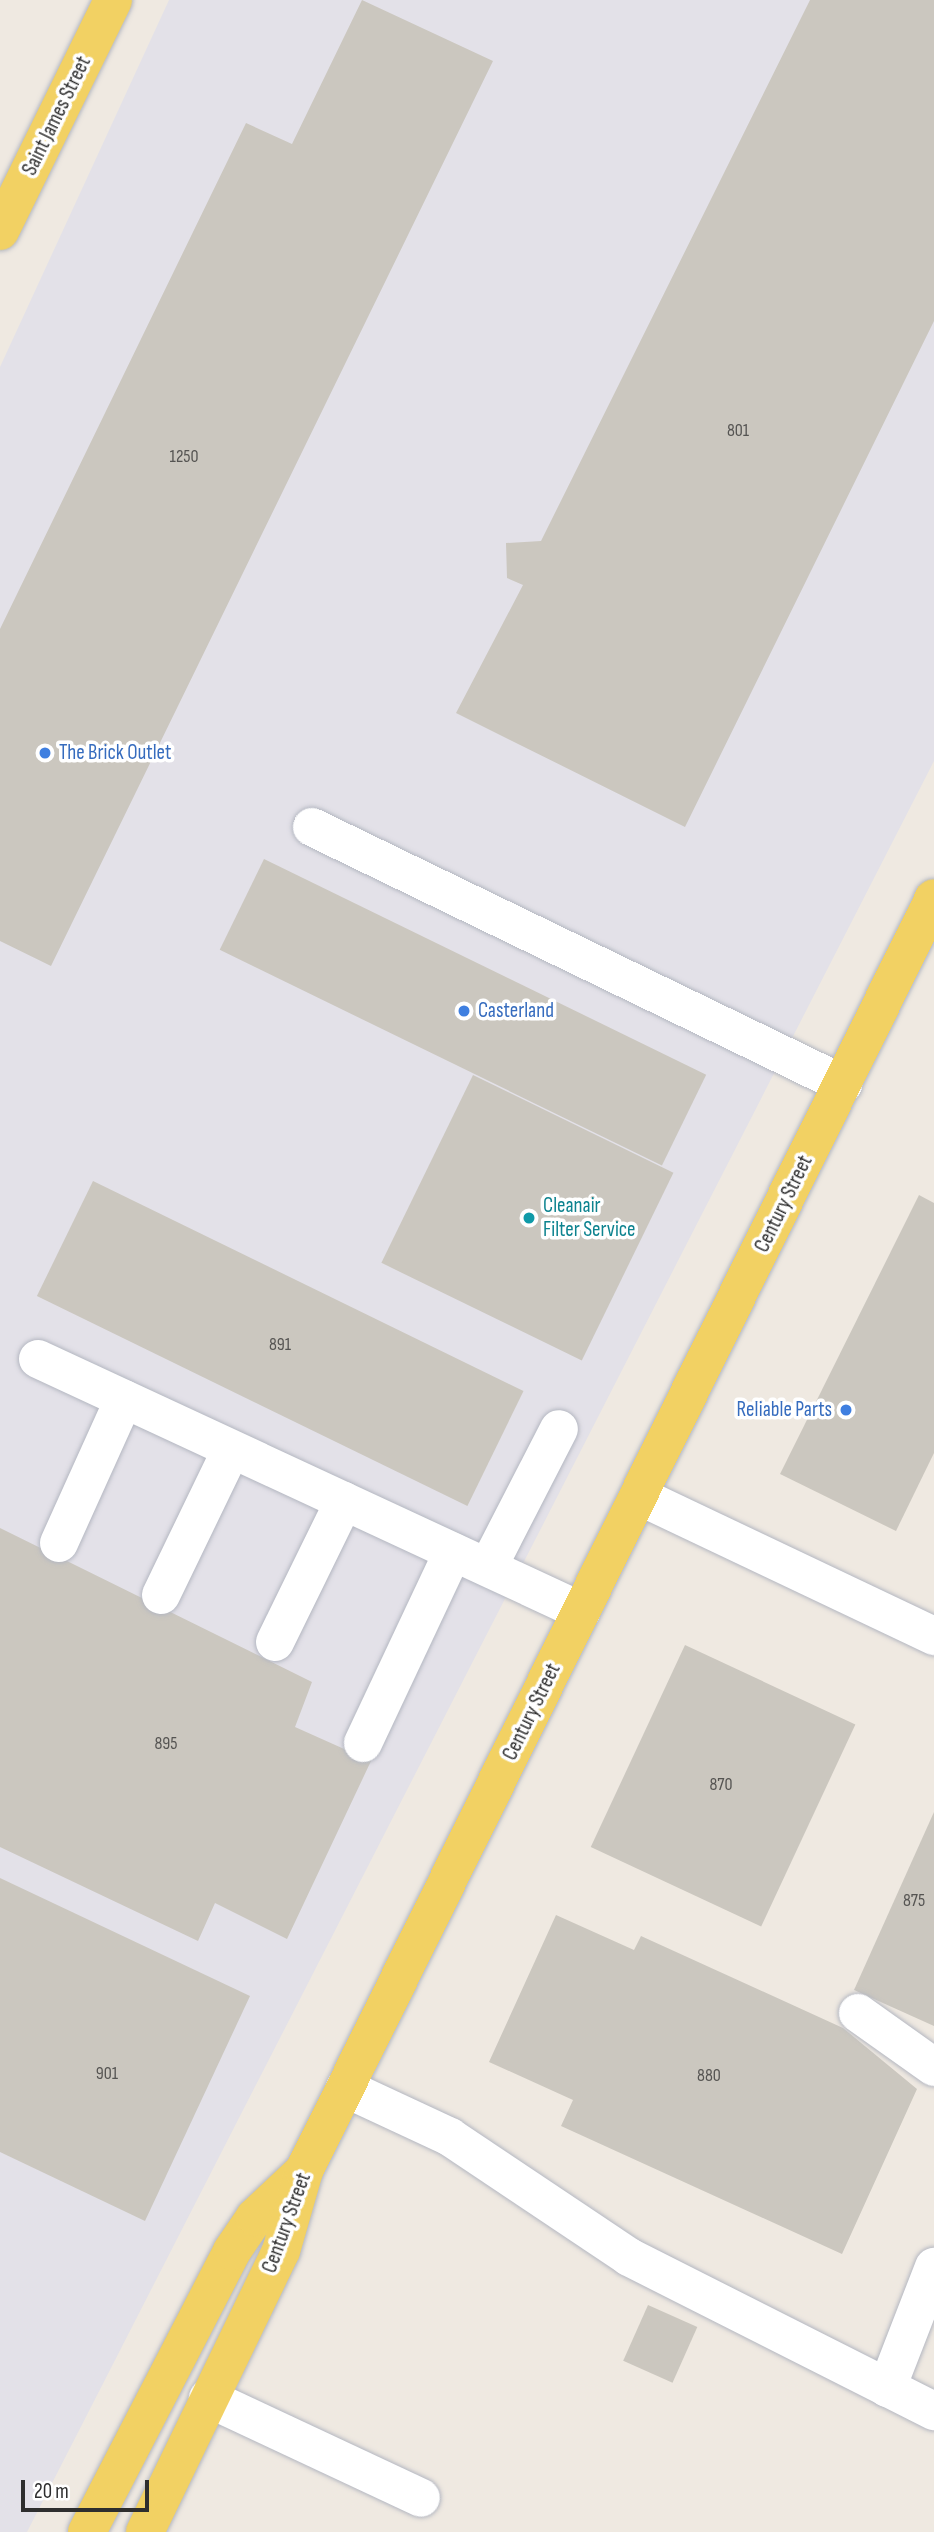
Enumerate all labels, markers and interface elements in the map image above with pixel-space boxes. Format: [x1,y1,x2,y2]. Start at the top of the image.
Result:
street label: Saint James Street [17,52,97,180]
house number: 801 [727,420,749,442]
house number: 1250 [169,446,199,468]
place label: The Brick Outlet [59,740,171,766]
marker: The Brick Outlet [37,745,53,761]
place label: Casterland [478,998,554,1024]
marker: Casterland [456,1003,472,1019]
street label: Century Street [750,1151,818,1257]
place label: Cleanair Filter Service [543,1193,636,1243]
marker: Cleanair Filter Service [521,1210,537,1226]
house number: 891 [269,1334,291,1356]
place label: Reliable Parts [737,1397,832,1423]
marker: Reliable Parts [838,1402,854,1418]
street label: Century Street [498,1659,566,1765]
house number: 895 [154,1733,178,1755]
house number: 870 [710,1774,732,1796]
house number: 875 [903,1890,925,1912]
house number: 901 [96,2063,118,2085]
house number: 880 [697,2065,721,2087]
street label: Century Street [257,2169,317,2277]
scale bar [24,2466,152,2510]
text: 20 m [34,2479,69,2504]

